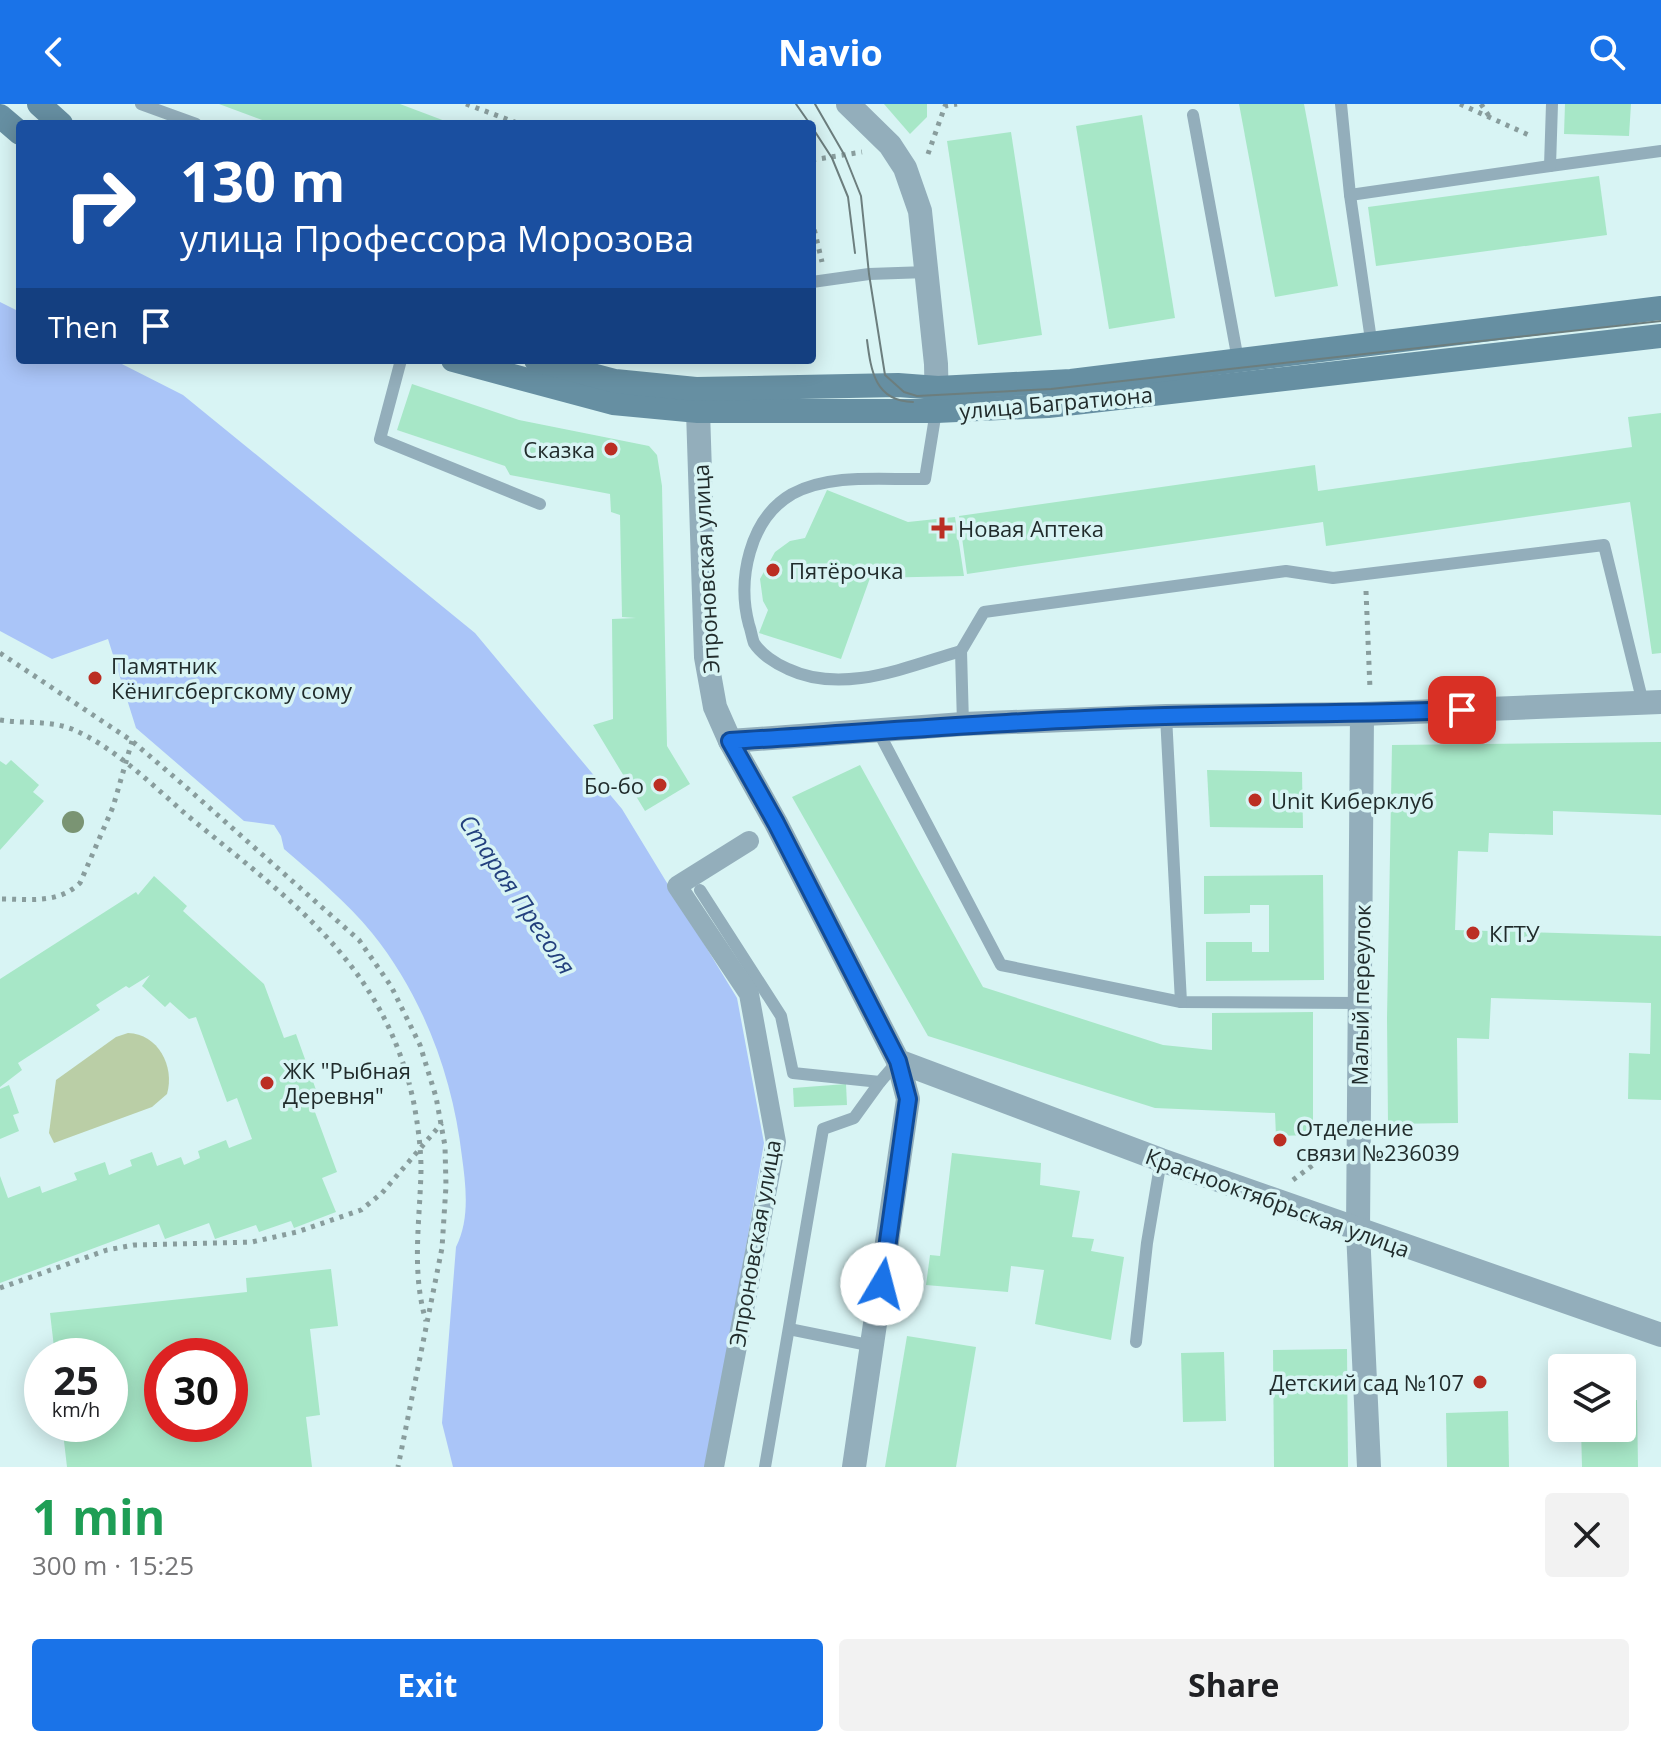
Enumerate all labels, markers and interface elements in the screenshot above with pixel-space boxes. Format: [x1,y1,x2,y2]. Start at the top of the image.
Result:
text: Navio [778,28,883,77]
icon: back [32,30,76,74]
icon: search [1585,30,1629,74]
text: 130 m [180,142,346,218]
icon: right [48,152,152,256]
text: улица Профессора Морозова [180,214,694,263]
icon: arrive [134,304,178,348]
text: Then [48,306,118,347]
street label: улица Багратиона [958,379,1154,425]
place label: Сказка [523,434,595,464]
marker: Сказка [602,440,620,458]
street label: Эпроновская улица [685,464,725,674]
place label: Новая Аптека [958,513,1104,543]
marker: Новая Аптека [933,519,951,537]
place label: Пятёрочка [789,555,904,585]
marker: Пятёрочка [764,561,782,579]
place label: Памятник Кёнигсбергскому сому [111,650,353,705]
marker: Памятник Кёнигсбергскому сому [86,669,104,687]
pin [1428,676,1496,744]
icon: arrive [1440,688,1484,732]
place label: Бо-бо [584,770,644,800]
marker: Бо-бо [651,776,669,794]
place label: Unit Киберклуб [1271,785,1434,815]
marker: Unit Киберклуб [1246,791,1264,809]
water label: Старая Преголя [452,807,584,981]
street label: Малый переулок [1343,904,1377,1086]
place label: КГТУ [1489,918,1540,948]
marker: КГТУ [1464,924,1482,942]
place label: ЖК "Рыбная Деревня" [283,1055,411,1110]
marker: ЖК "Рыбная Деревня" [258,1074,276,1092]
place label: Отделение связи №236039 [1296,1112,1460,1167]
marker: Отделение связи №236039 [1271,1131,1289,1149]
street label: Эпроновская улица [721,1137,787,1349]
street label: Краснооктябрьская улица [1142,1140,1414,1264]
position arrow [840,1242,924,1326]
speed limit sign: 30 [144,1338,248,1442]
text: 25 [53,1352,99,1407]
map controls [1548,1354,1636,1442]
button: layers [1548,1354,1636,1442]
place label: Детский сад №107 [1269,1367,1464,1397]
marker: Детский сад №107 [1471,1373,1489,1391]
text: km/h [52,1396,100,1423]
text: 1 min [32,1484,165,1549]
button: close [1545,1493,1629,1577]
text: 300 m · 15:25 [32,1547,194,1583]
button: Exit [32,1639,823,1731]
button: Share [839,1639,1629,1731]

